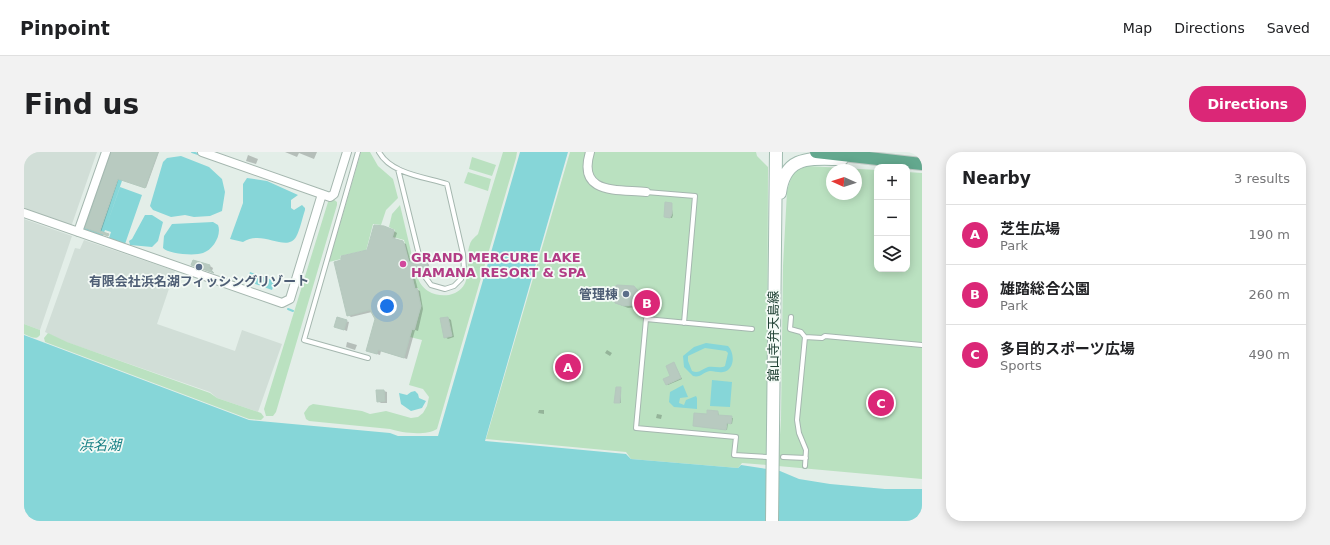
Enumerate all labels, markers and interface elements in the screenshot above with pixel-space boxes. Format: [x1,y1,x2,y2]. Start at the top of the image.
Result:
text: Pinpoint [20,17,110,39]
text: Map [1123,20,1152,36]
text: Directions [1174,20,1245,36]
text: Saved [1267,20,1310,36]
button: Directions [1189,86,1306,122]
text: Find us [24,88,139,121]
north arrow [826,164,862,200]
map controls [874,164,910,272]
button: + [874,164,910,200]
text: Nearby [962,168,1031,188]
text: 3 results [1234,171,1290,186]
button: − [874,200,910,236]
text: 芝生広場 [1000,220,1060,238]
text: A [970,227,980,242]
text: 190 m [1248,227,1290,242]
button: layers [874,236,910,272]
text: Park [1000,238,1028,253]
place label: GRAND MERCURE LAKE HAMANA RESORT & SPA [411,250,586,280]
marker: GRAND MERCURE LAKE HAMANA RESORT & SPA [398,259,408,269]
marker: 有限会社浜名湖フィッシングリゾート [194,262,204,272]
place label: 有限会社浜名湖フィッシングリゾート [89,274,309,289]
text: 雄踏総合公園 [1000,280,1090,298]
place label: 管理棟 [579,287,618,302]
text: B [970,287,980,302]
text: 260 m [1248,287,1290,302]
pin: B [634,288,660,318]
marker: 管理棟 [621,289,631,299]
street label: 舘山寺弁天島線 [766,290,781,382]
your location [377,296,397,316]
text: Park [1000,298,1028,313]
text: 多目的スポーツ広場 [1000,340,1135,358]
text: C [970,347,980,362]
text: 490 m [1248,347,1290,362]
pin: A [555,352,581,382]
text: Sports [1000,358,1042,373]
pin: C [868,388,894,418]
water label: 浜名湖 [79,437,123,453]

